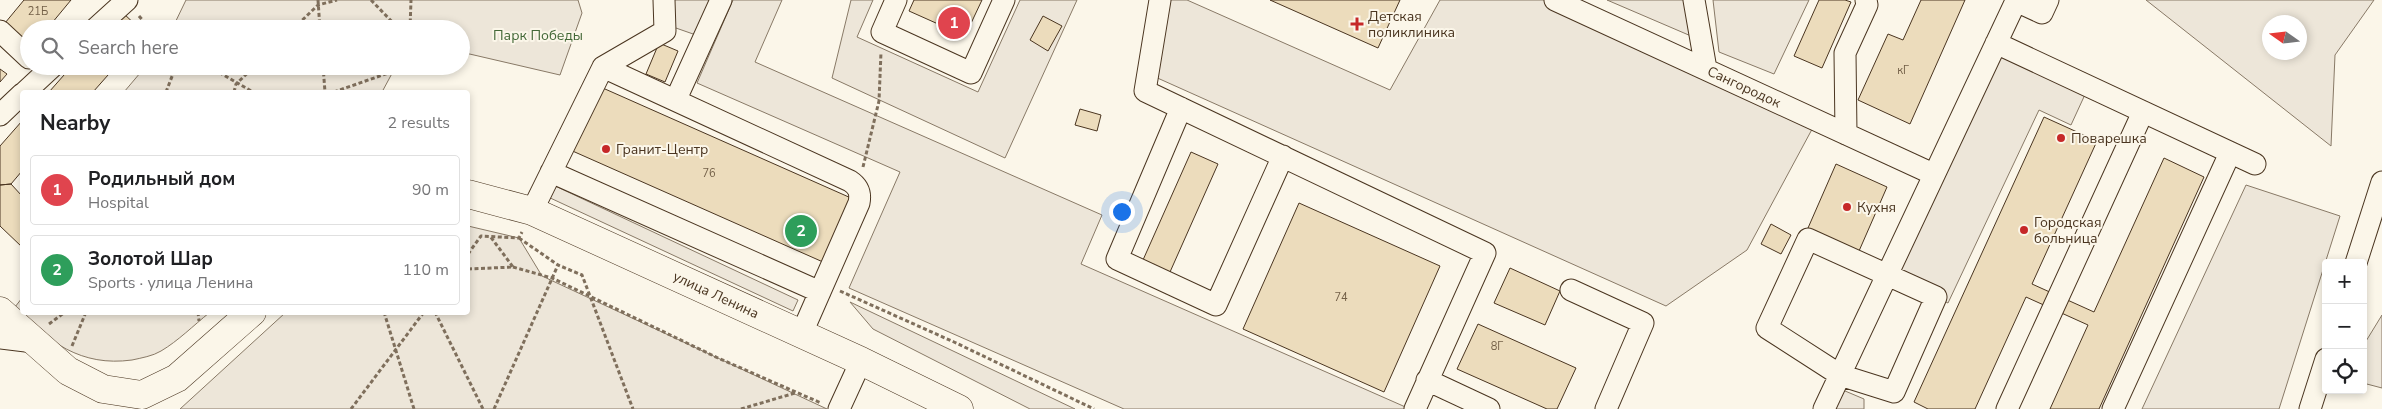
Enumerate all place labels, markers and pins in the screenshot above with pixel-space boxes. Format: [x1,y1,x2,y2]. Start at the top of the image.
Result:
pin: 1 [938,4,970,42]
place label: Детская поликлиника [1368,7,1455,42]
marker: Детская поликлиника [1350,17,1364,31]
place label: Поварешка [2071,129,2147,148]
marker: Поварешка [2055,132,2067,144]
place label: Гранит-Центр [616,140,708,159]
marker: Гранит-Центр [600,143,612,155]
place label: Кухня [1857,198,1896,217]
marker: Кухня [1841,201,1853,213]
pin: 2 [785,212,817,250]
place label: Городская больница [2034,213,2101,248]
marker: Городская больница [2018,224,2030,236]

